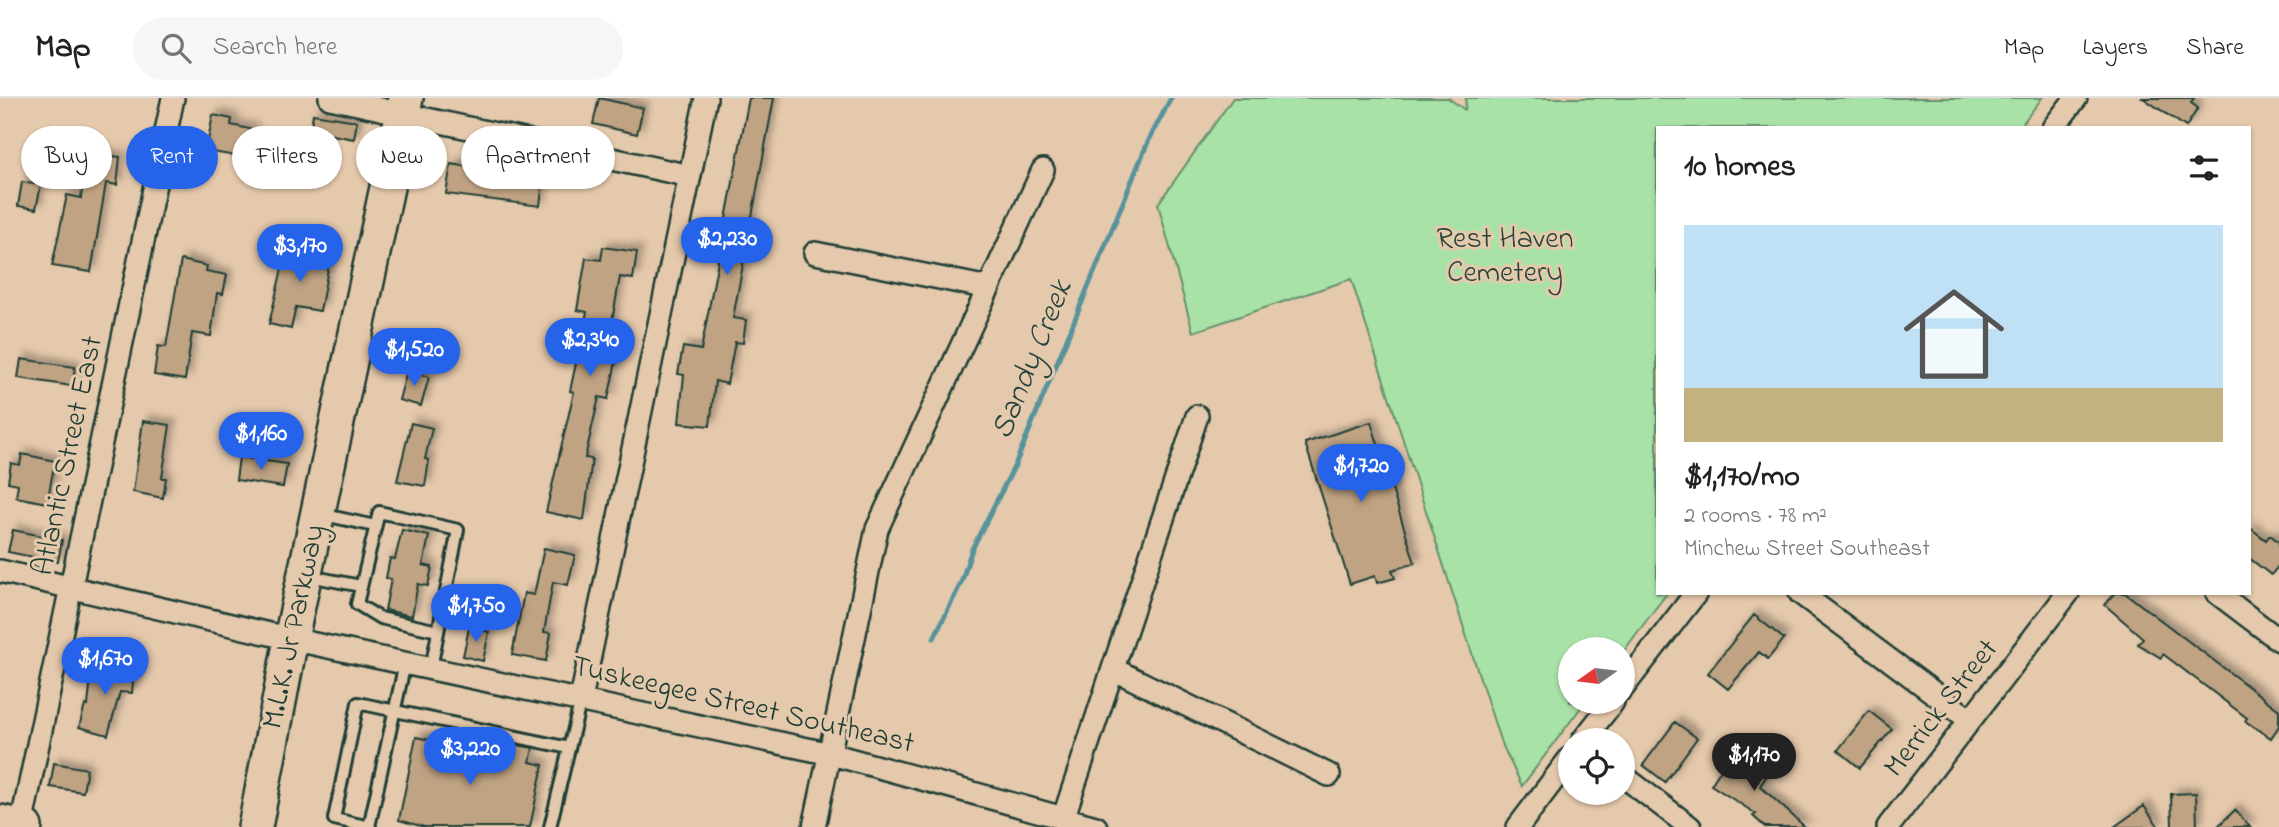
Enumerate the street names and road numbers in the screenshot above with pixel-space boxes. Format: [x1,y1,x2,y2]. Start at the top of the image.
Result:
street label: Atlantic Street East [22,332,116,580]
street label: M.L.K. Jr Parkway [252,521,338,733]
street label: Merrick Street [1874,630,2010,788]
street label: Tuskeegee Street Southeast [568,645,918,767]

